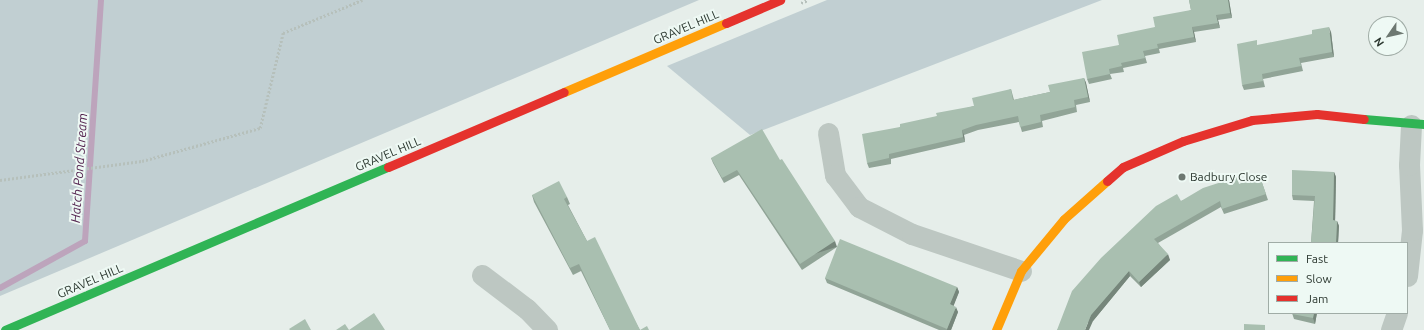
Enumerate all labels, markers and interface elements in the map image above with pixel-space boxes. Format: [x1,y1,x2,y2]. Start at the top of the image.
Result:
street label: GRAVEL HILL [651,7,721,47]
north arrow [1368,16,1408,56]
text: N [1372,35,1386,49]
water label: Hatch Pond Stream [67,112,91,224]
street label: GRAVEL HILL [353,134,423,174]
place label: Badbury Close [1190,170,1267,184]
marker: Badbury Close [1177,172,1187,182]
legend [1268,242,1408,314]
text: Fast [1306,252,1328,265]
street label: GRAVEL HILL [55,261,125,301]
text: Slow [1306,272,1332,285]
text: Jam [1306,292,1328,305]

